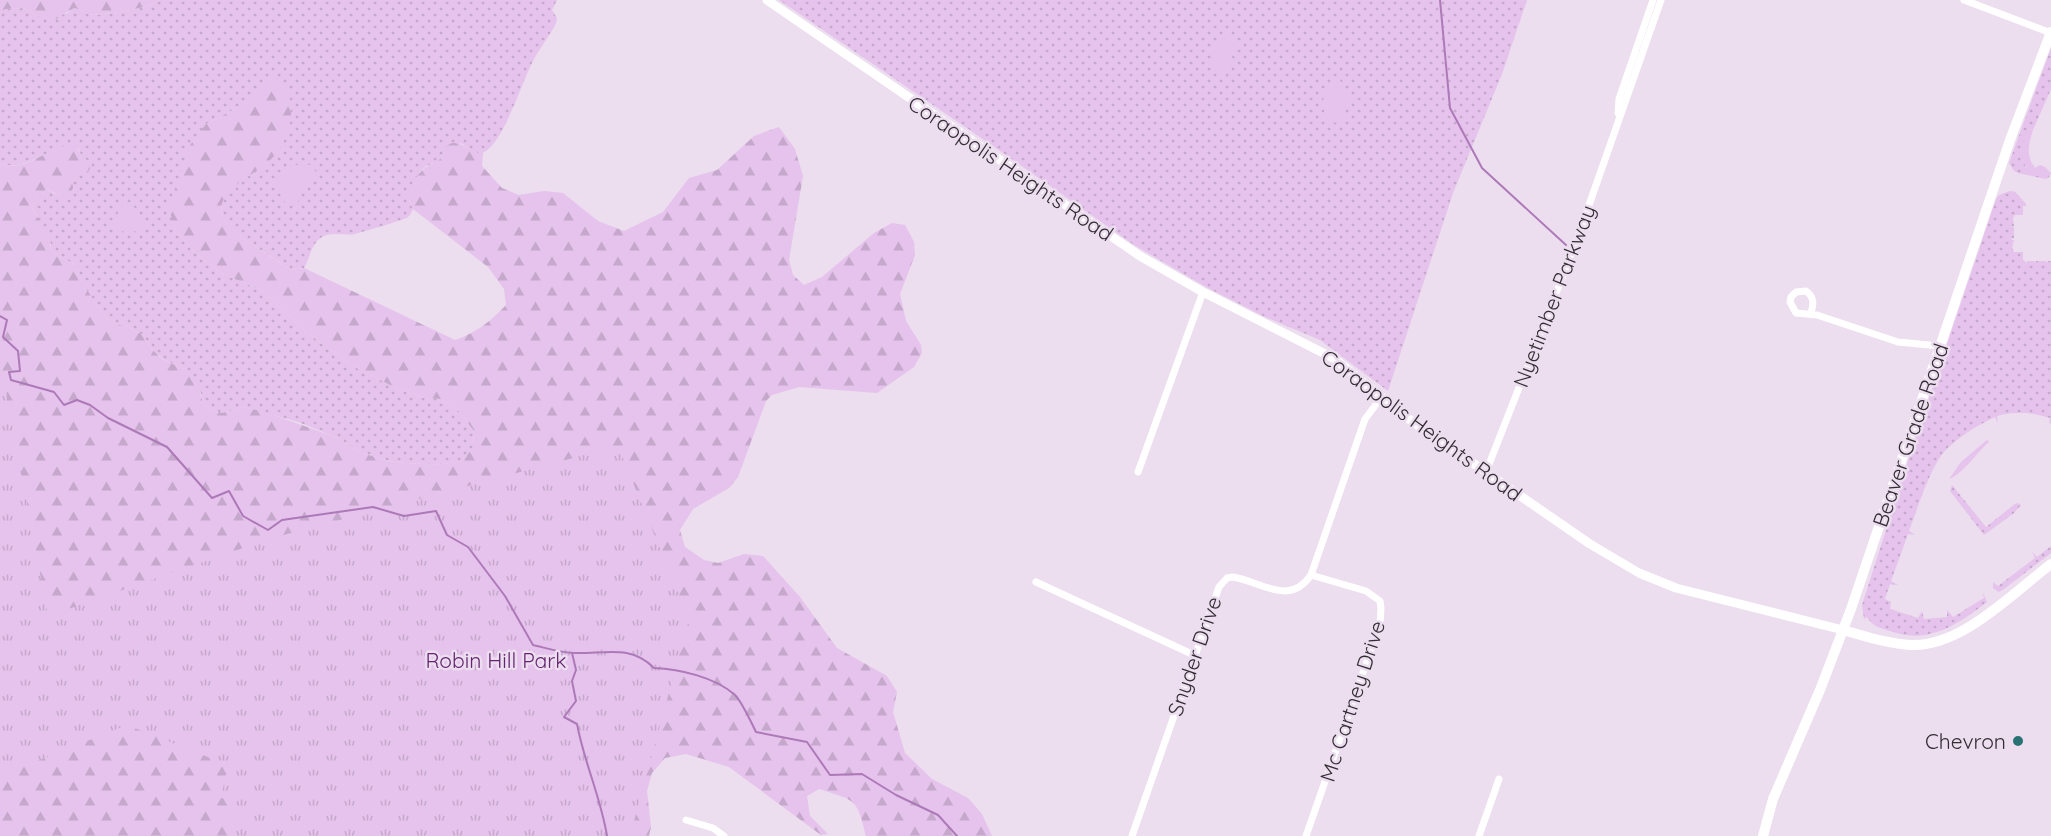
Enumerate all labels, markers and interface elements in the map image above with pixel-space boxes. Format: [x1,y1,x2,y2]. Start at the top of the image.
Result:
street label: Coraopolis Heights Road [904,90,1118,246]
street label: Nyetimber Parkway [1507,201,1601,391]
street label: Beaver Grade Road [1866,340,1954,530]
street label: Coraopolis Heights Road [1317,343,1527,507]
street label: Snyder Drive [1161,593,1227,719]
street label: Mc Cartney Drive [1314,617,1390,785]
park label: Robin Hill Park [425,647,567,673]
place label: Chevron [1925,728,2006,754]
marker: Chevron [2011,734,2025,748]

